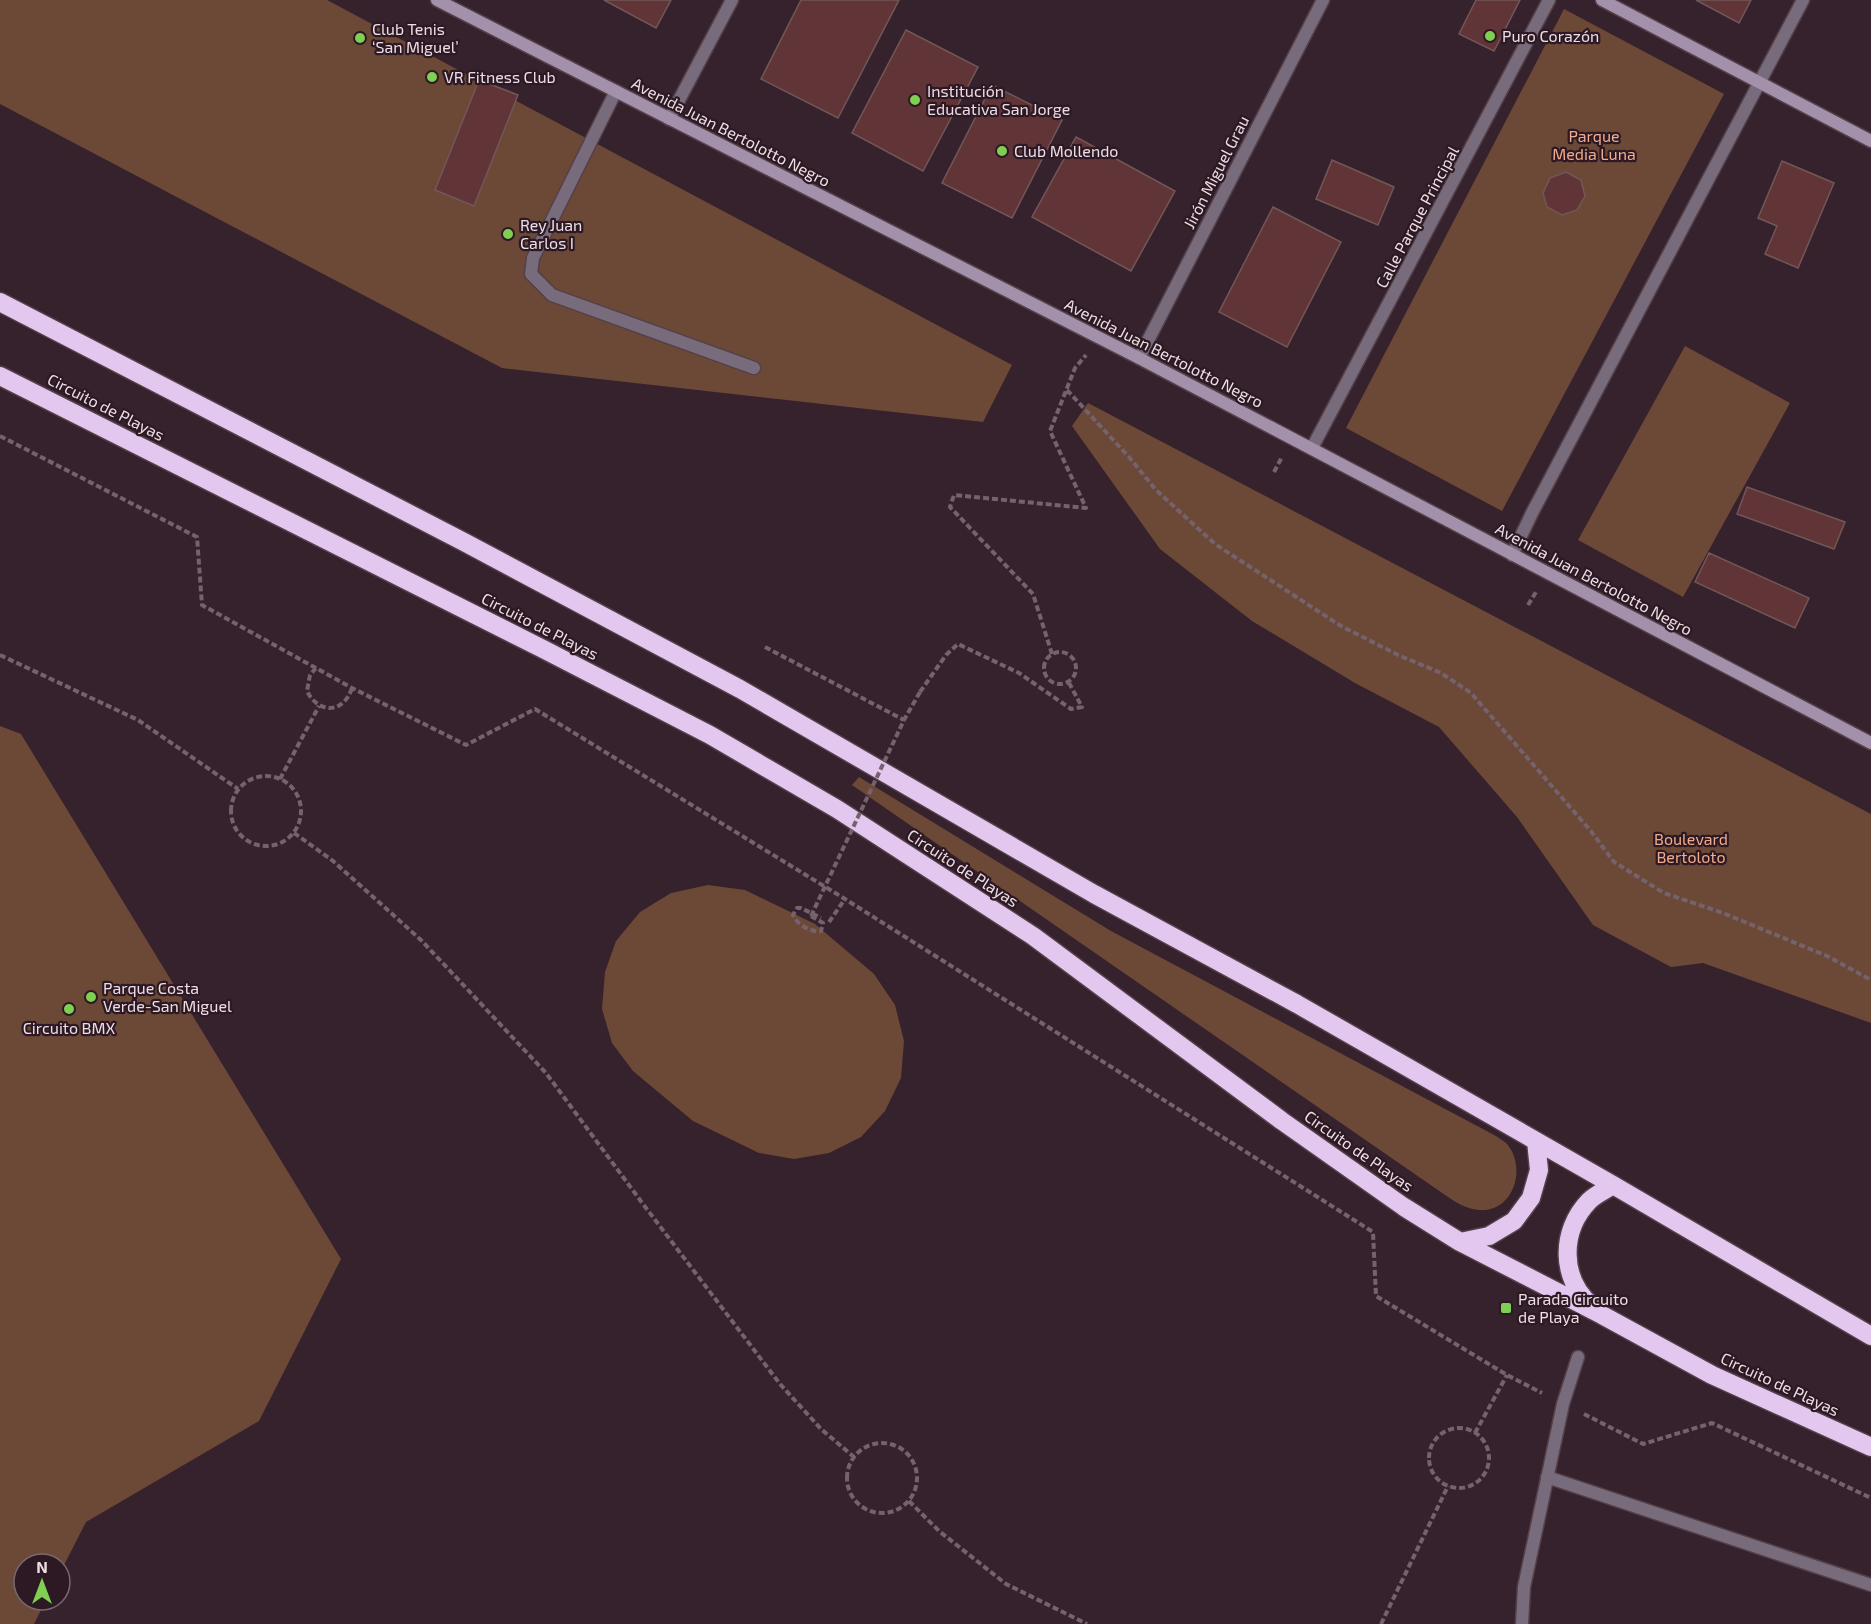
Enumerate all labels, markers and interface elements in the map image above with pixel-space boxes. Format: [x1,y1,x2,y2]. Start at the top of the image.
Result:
place label: Club Tenis ‘San Miguel’ [372,19,459,56]
place label: Puro Corazón [1502,26,1599,45]
marker: Puro Corazón [1483,29,1497,43]
marker: Club Tenis ‘San Miguel’ [353,31,367,45]
place label: VR Fitness Club [444,67,556,86]
marker: VR Fitness Club [425,70,439,84]
street label: Avenida Juan Bertolotto Negro [629,73,834,190]
place label: Institución Educativa San Jorge [927,81,1070,118]
marker: Institución Educativa San Jorge [908,93,922,107]
street label: Jirón Miguel Grau [1179,112,1252,232]
park label: Parque Media Luna [1552,126,1636,163]
place label: Club Mollendo [1014,141,1118,160]
street label: Calle Parque Principal [1371,142,1462,291]
marker: Club Mollendo [995,144,1009,158]
place label: Rey Juan Carlos I [520,215,582,252]
marker: Rey Juan Carlos I [501,227,515,241]
street label: Avenida Juan Bertolotto Negro [1062,294,1267,411]
street label: Circuito de Playas [45,369,168,444]
street label: Avenida Juan Bertolotto Negro [1493,518,1696,639]
street label: Circuito de Playas [479,588,602,663]
street label: Circuito de Playas [904,825,1022,911]
park label: Boulevard Bertoloto [1654,829,1728,866]
place label: Parque Costa Verde-San Miguel [103,978,232,1015]
marker: Parque Costa Verde-San Miguel [84,990,98,1004]
marker: Circuito BMX [62,1002,76,1016]
place label: Circuito BMX [23,1018,116,1037]
street label: Circuito de Playas [1301,1106,1417,1195]
place label: Parada Circuito de Playa [1518,1289,1628,1326]
marker: Parada Circuito de Playa [1499,1301,1513,1315]
street label: Circuito de Playas [1718,1348,1842,1419]
north arrow [12,1552,72,1612]
text: N [36,1557,48,1576]

